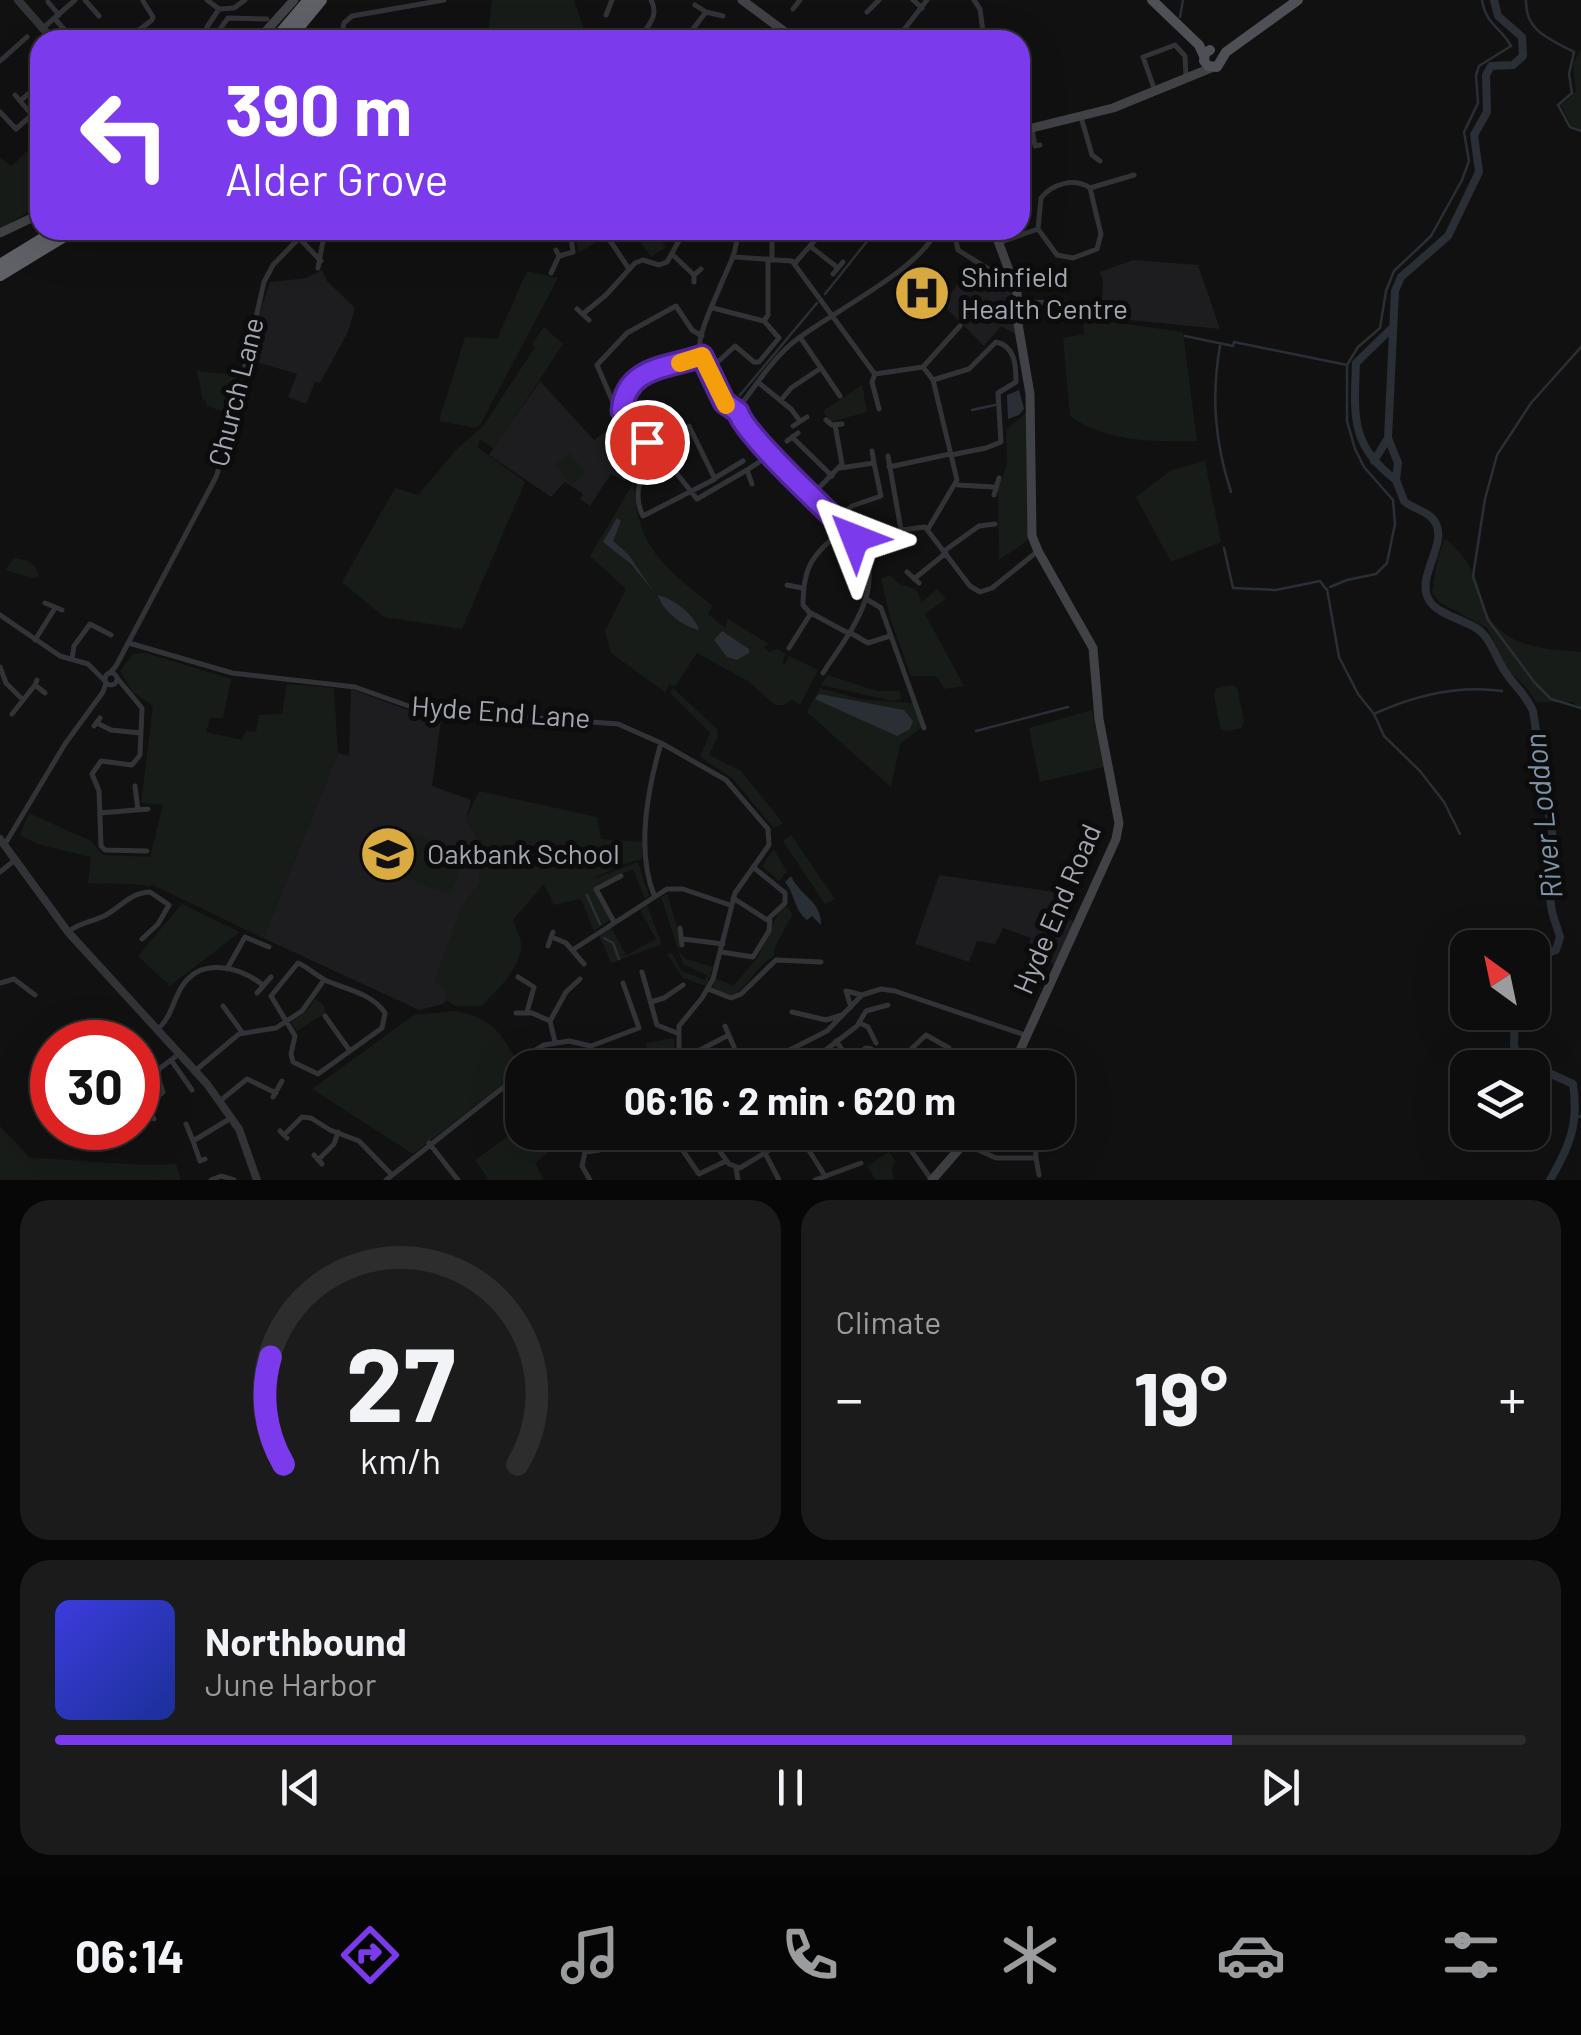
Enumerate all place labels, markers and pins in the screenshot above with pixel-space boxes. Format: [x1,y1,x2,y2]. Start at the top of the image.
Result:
place label: Shinfield Health Centre [961,259,1128,325]
hospital icon: Shinfield Health Centre [892,263,952,323]
pin [605,400,690,485]
school or university icon: Oakbank School [358,824,418,884]
place label: Oakbank School [427,836,620,870]

